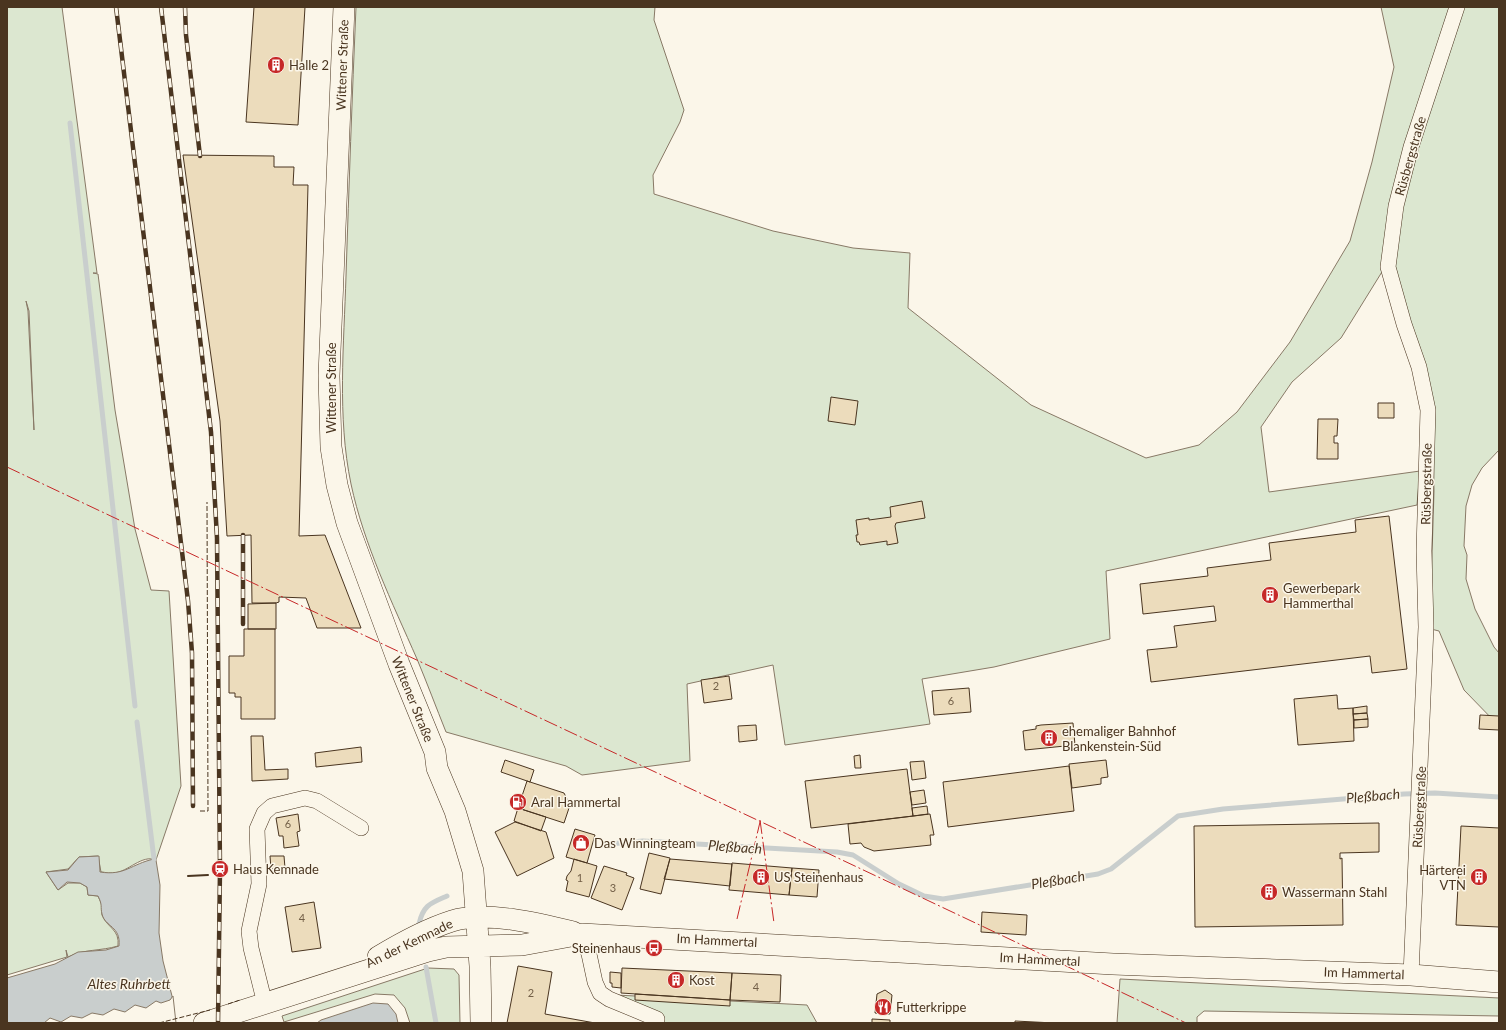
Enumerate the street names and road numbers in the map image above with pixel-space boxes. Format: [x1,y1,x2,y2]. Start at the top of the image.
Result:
street label: Wittener Straße [332,19,352,111]
street label: Rüsbergstraße [1391,114,1429,198]
street label: Wittener Straße [323,342,339,434]
street label: Rüsbergstraße [1417,443,1435,525]
street label: Wittener Straße [389,654,438,744]
street label: Rüsbergstraße [1409,765,1429,848]
street label: An der Kemnade [363,915,455,971]
street label: Im Hammertal [676,930,758,950]
street label: Im Hammertal [999,949,1081,969]
street label: Im Hammertal [1323,964,1405,982]

